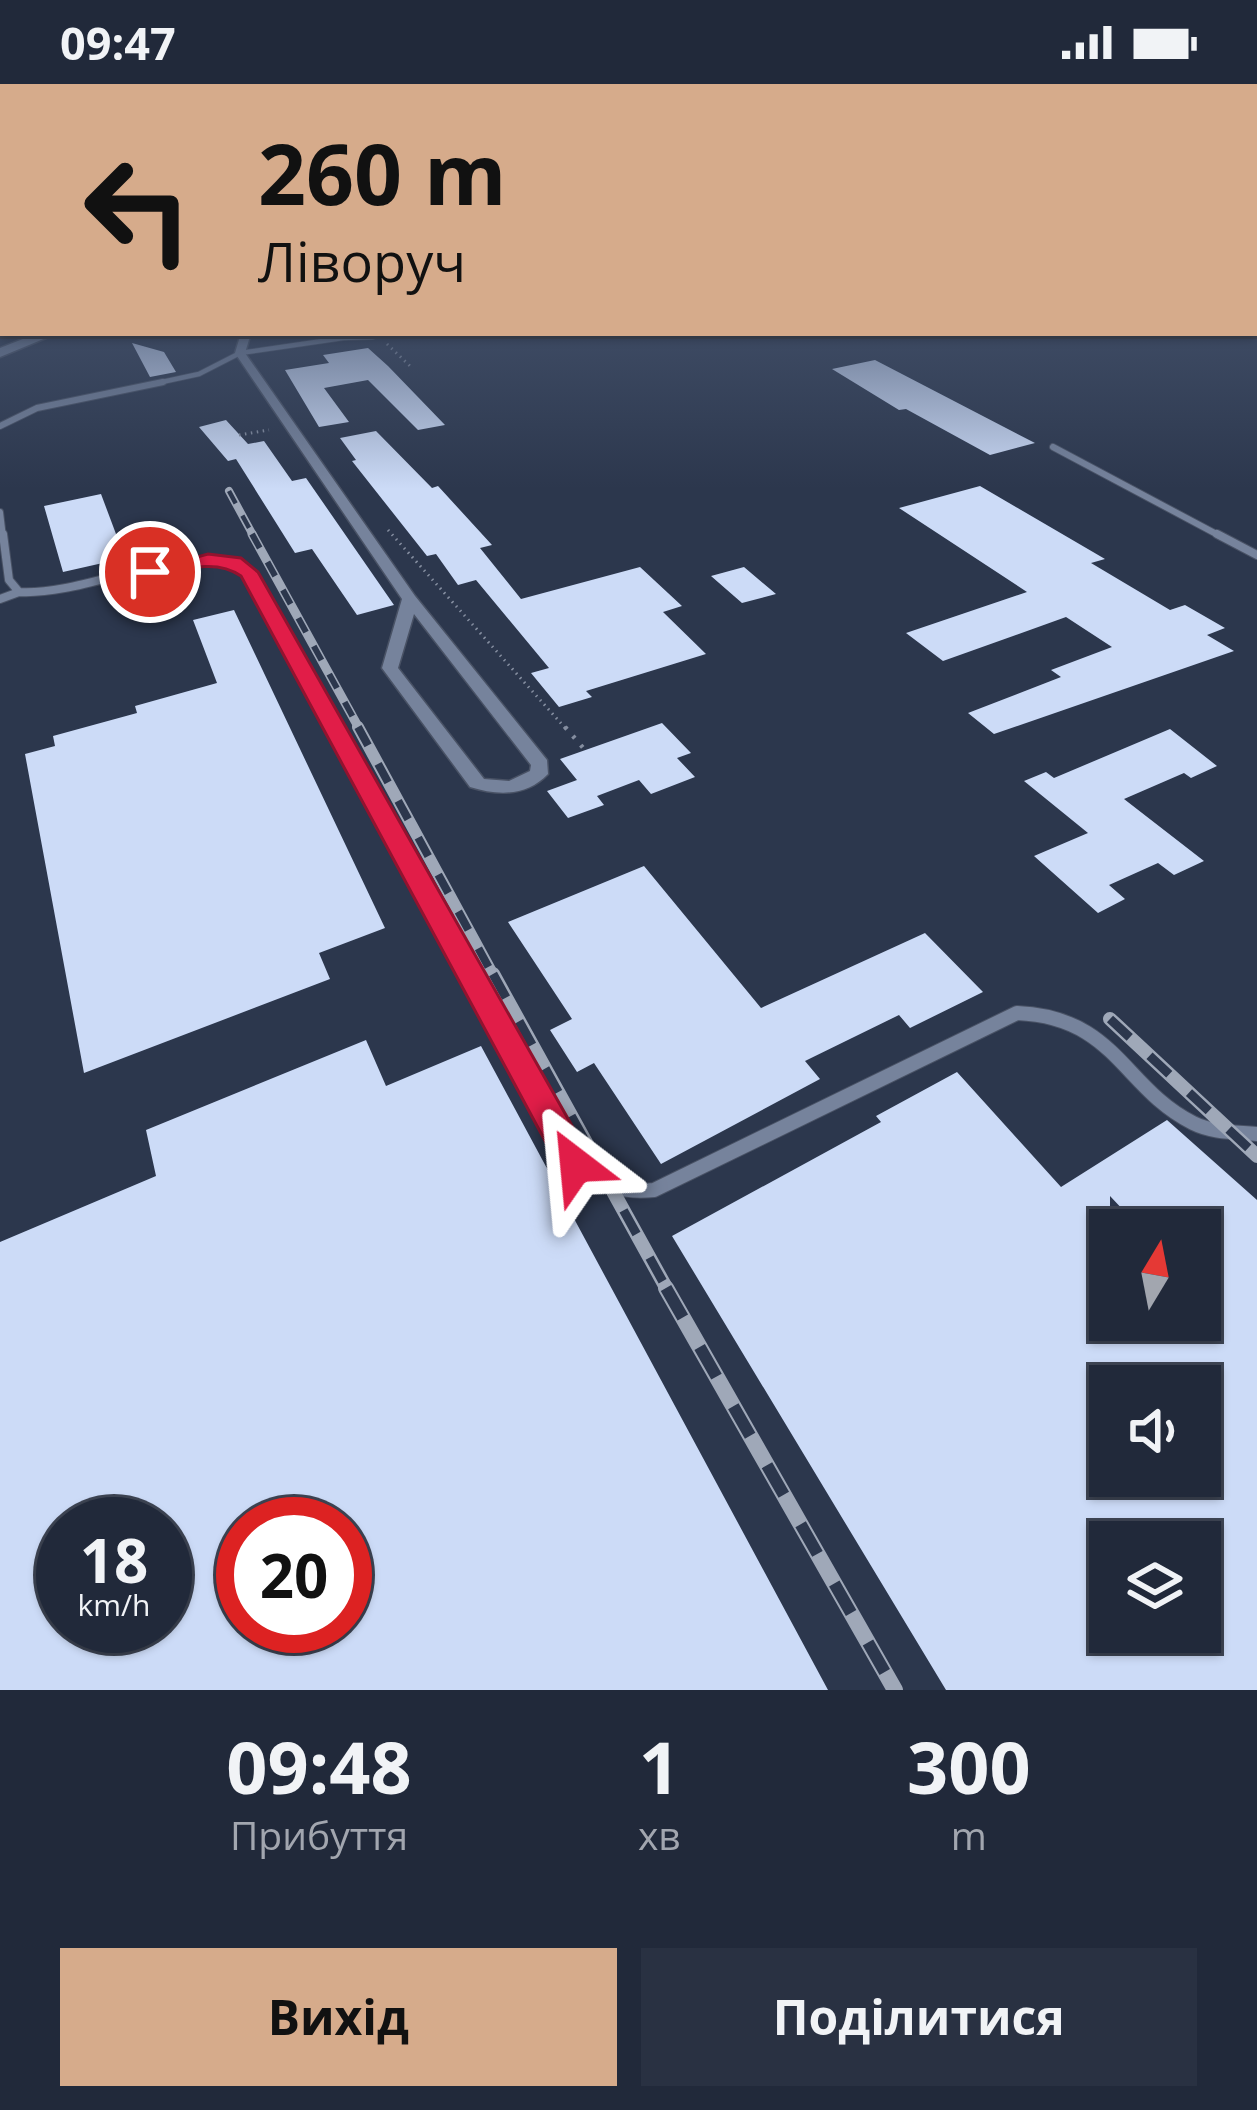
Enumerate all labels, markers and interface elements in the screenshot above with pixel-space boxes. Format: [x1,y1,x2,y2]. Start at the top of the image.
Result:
text: 09:47 [60,12,176,73]
text: 260 m [258,115,506,230]
icon: left [60,132,216,288]
text: Ліворуч [258,224,466,298]
pin [99,521,201,623]
icon: arrive [117,539,183,605]
position arrow [513,1102,639,1228]
north arrow [1089,1209,1221,1341]
map controls [1089,1209,1221,1653]
button: sound [1089,1365,1221,1497]
speed limit sign: 20 [216,1497,372,1653]
text: 18 [80,1519,148,1601]
button: layers [1089,1521,1221,1653]
text: km/h [78,1584,150,1625]
text: 09:48 [226,1717,412,1815]
text: 1 [639,1717,680,1815]
text: 300 [907,1717,1031,1815]
text: Прибуття [230,1808,408,1861]
text: хв [638,1808,681,1861]
text: m [951,1808,987,1861]
button: Вихід [60,1948,617,2086]
button: Поділитися [641,1948,1197,2086]

